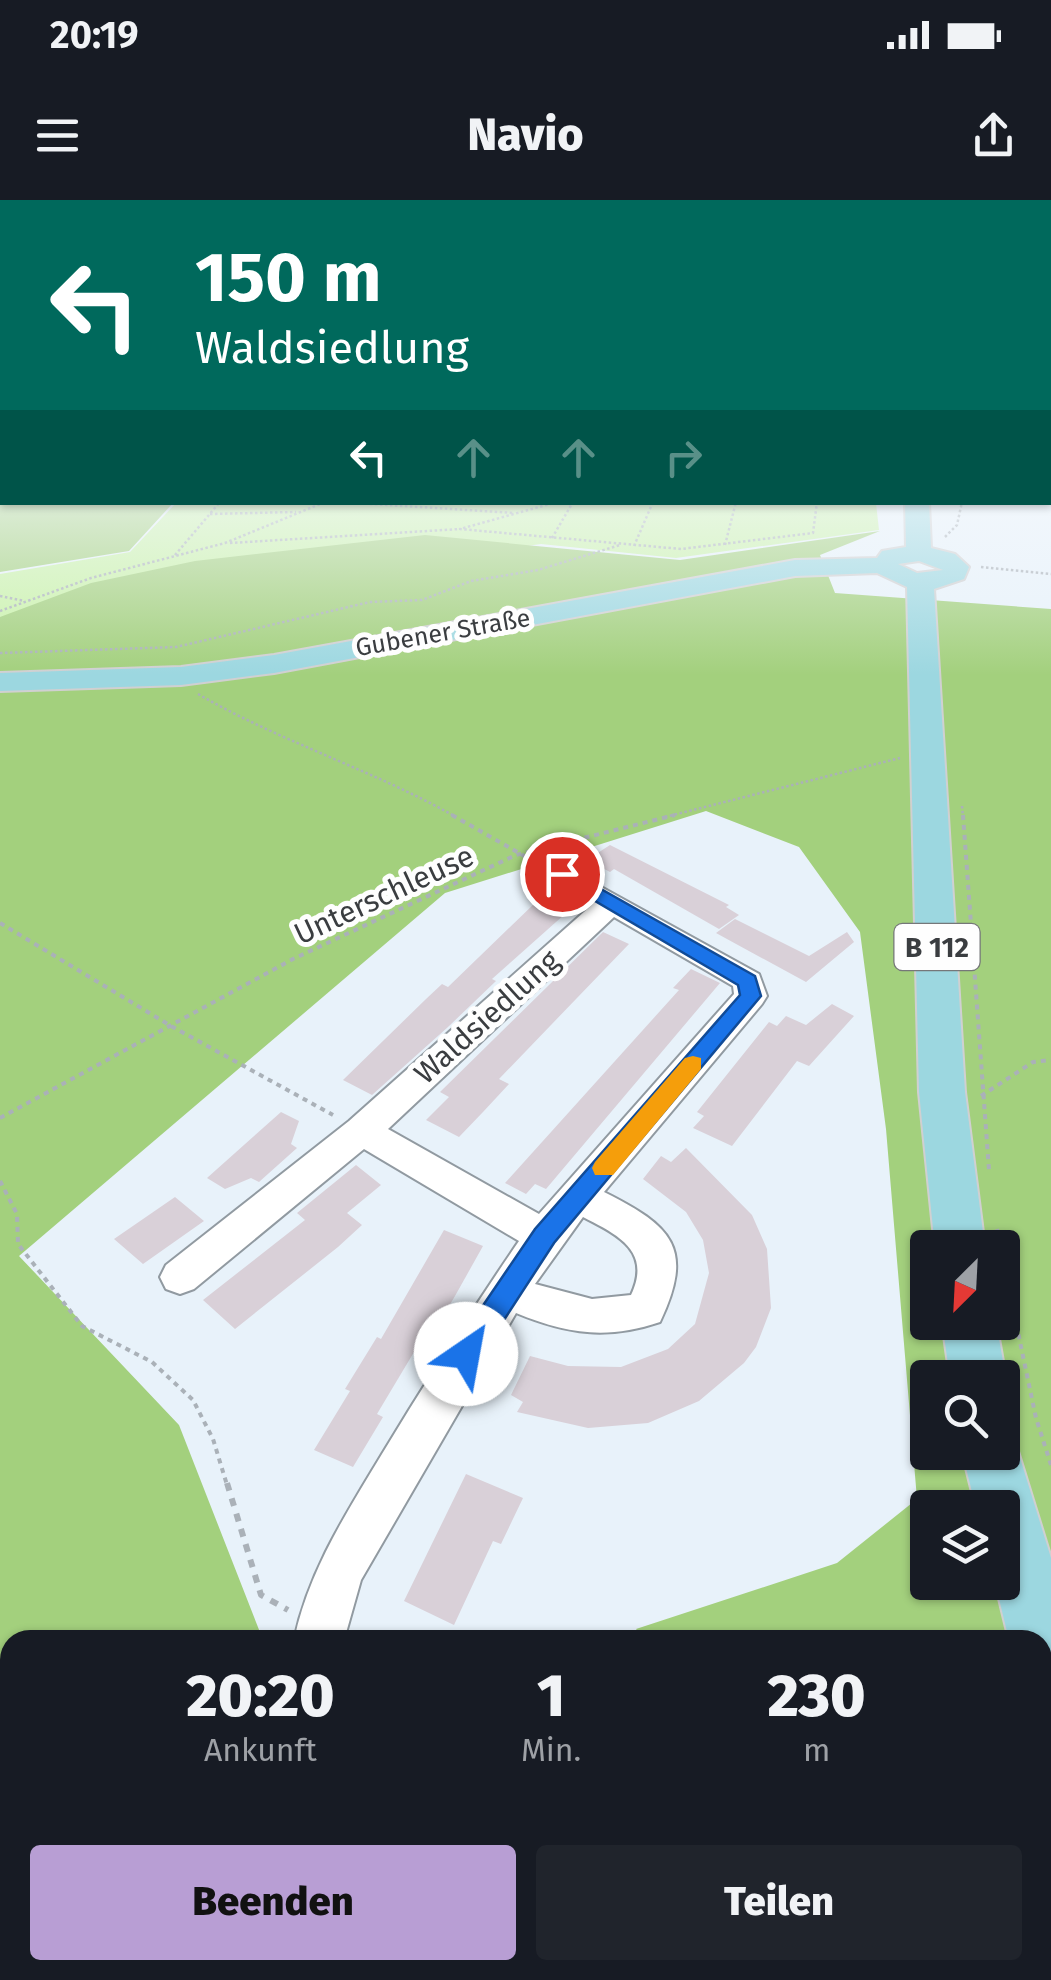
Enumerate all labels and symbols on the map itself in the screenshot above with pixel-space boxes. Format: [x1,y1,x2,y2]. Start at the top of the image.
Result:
street label: Gubener Straße [353,603,533,663]
pin [520,832,605,917]
street label: Unterschleuse [288,838,480,952]
road number: B 112 [894,924,980,970]
street label: Waldsiedlung [407,942,567,1091]
north arrow [910,1230,1020,1340]
position arrow [414,1302,518,1406]

